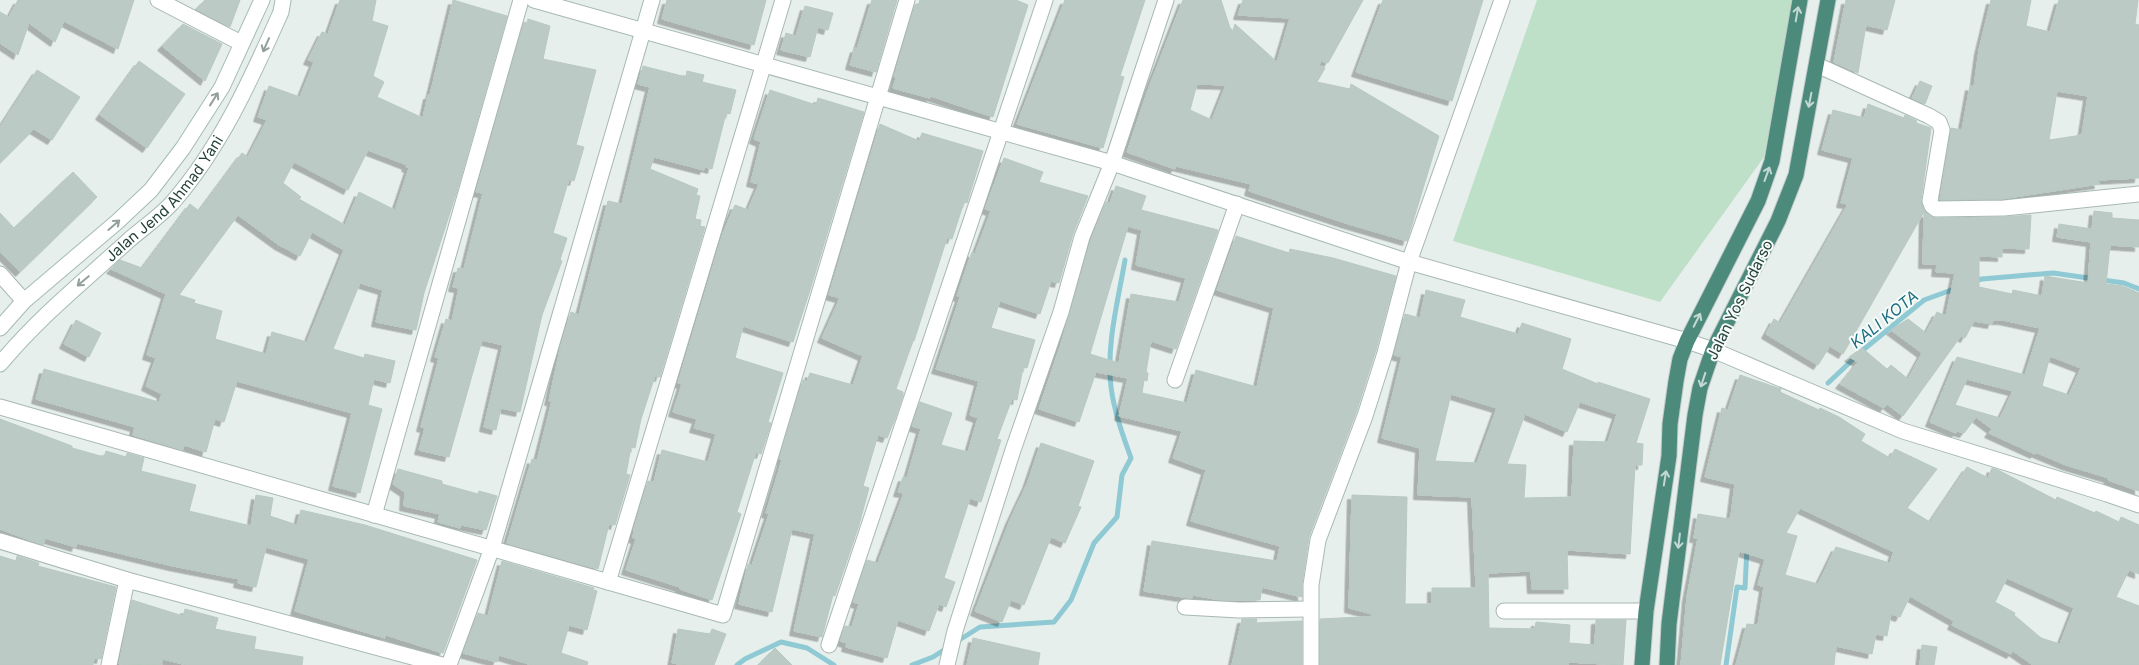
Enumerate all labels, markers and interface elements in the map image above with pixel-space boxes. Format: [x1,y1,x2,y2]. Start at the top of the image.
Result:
one-way arrow [1793,7,1803,23]
one-way arrow [260,37,270,52]
one-way arrow [1805,91,1815,107]
one-way arrow [210,92,220,106]
street label: Jalan Jend Ahmad Yani [101,132,227,266]
one-way arrow [1763,166,1773,182]
one-way arrow [107,219,120,231]
street label: Jalan Yos Sudarso [1702,237,1777,363]
one-way arrow [77,275,90,286]
water label: KALI KOTA [1846,286,1922,352]
one-way arrow [1693,313,1702,328]
one-way arrow [1697,372,1707,388]
one-way arrow [1661,470,1671,486]
one-way arrow [1674,532,1684,548]

